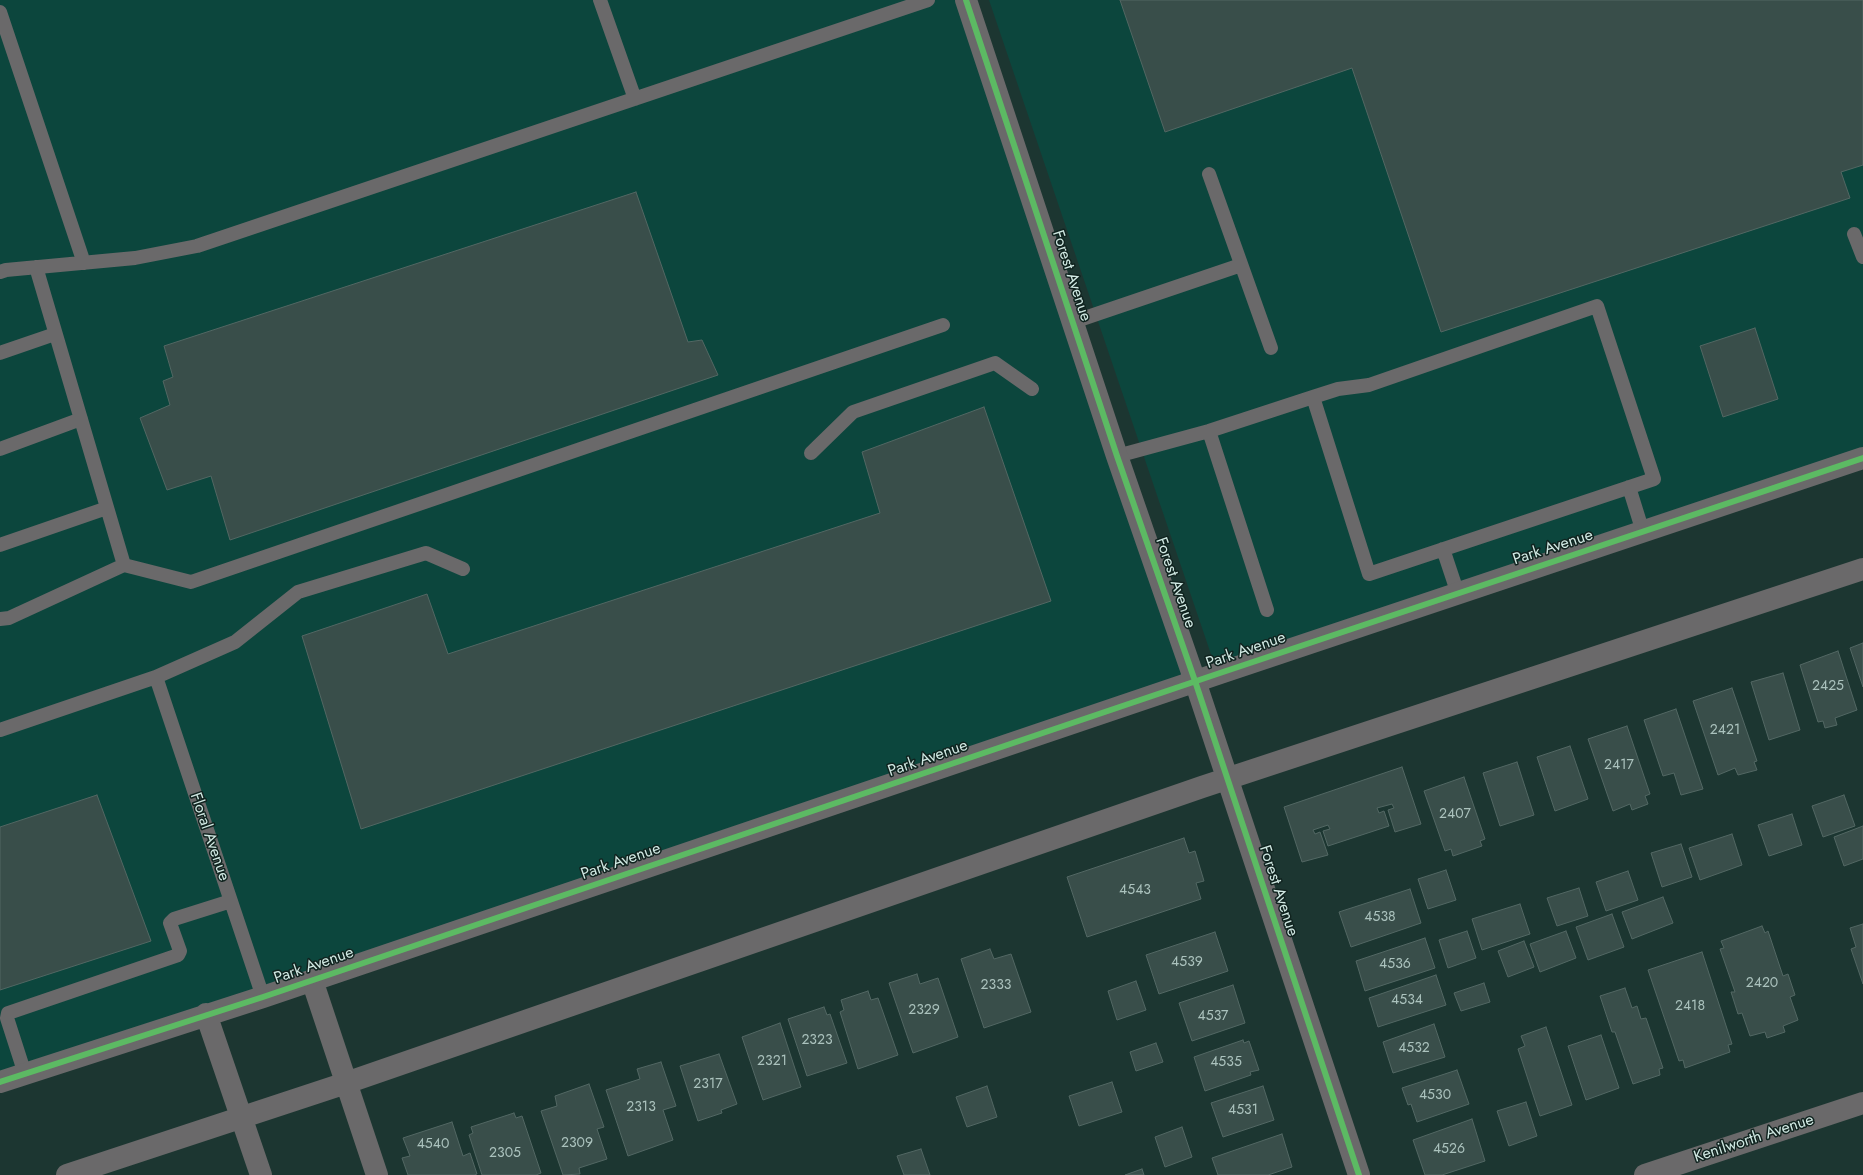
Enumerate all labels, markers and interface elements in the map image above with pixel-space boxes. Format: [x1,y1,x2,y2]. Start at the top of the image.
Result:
street label: Forest Avenue [1047,228,1095,324]
street label: Park Avenue [1510,526,1596,570]
street label: Forest Avenue [1151,535,1199,631]
street label: Park Avenue [1204,628,1288,674]
house number: 2425 [1812,679,1844,695]
house number: 2421 [1710,723,1740,739]
street label: Park Avenue [886,736,970,782]
house number: 2417 [1604,758,1634,774]
street label: Floral Avenue [185,790,233,884]
house number: 2407 [1439,807,1471,823]
street label: Park Avenue [579,839,663,885]
street label: Forest Avenue [1254,843,1302,939]
house number: 4543 [1119,883,1151,899]
house number: 4538 [1364,910,1396,926]
street label: Park Avenue [272,943,356,989]
house number: 4539 [1171,955,1203,971]
house number: 4536 [1379,957,1411,973]
house number: 2420 [1746,976,1778,992]
house number: 2333 [981,978,1011,994]
house number: 4534 [1391,993,1423,1009]
house number: 2418 [1675,999,1705,1015]
house number: 2329 [908,1003,940,1019]
house number: 4537 [1198,1009,1228,1025]
house number: 2323 [801,1033,833,1049]
house number: 4532 [1398,1041,1430,1057]
house number: 2321 [757,1054,787,1070]
house number: 4535 [1210,1055,1242,1071]
house number: 2317 [693,1077,723,1093]
house number: 4530 [1419,1088,1451,1104]
house number: 2313 [626,1100,656,1116]
house number: 4531 [1228,1103,1258,1119]
street label: Kenilworth Avenue [1692,1111,1816,1167]
house number: 2309 [561,1136,593,1152]
house number: 4540 [417,1137,449,1153]
house number: 4526 [1433,1142,1465,1158]
house number: 2305 [489,1146,521,1162]

